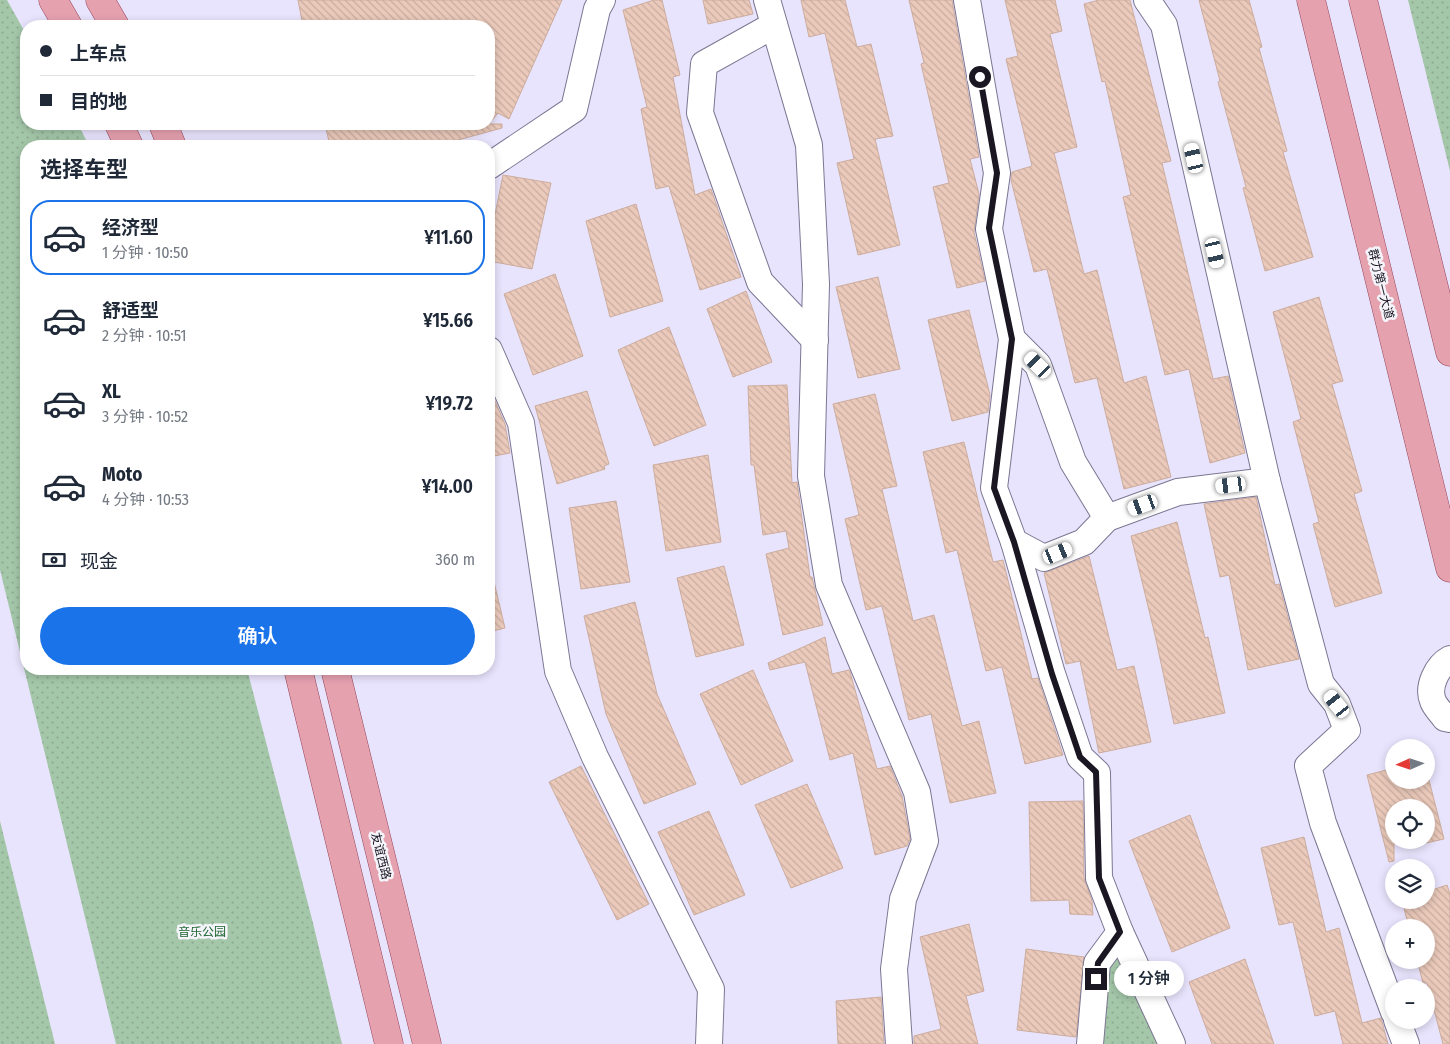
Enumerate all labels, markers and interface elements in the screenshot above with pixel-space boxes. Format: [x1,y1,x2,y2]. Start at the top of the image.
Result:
text: 上车点 [70,42,127,65]
route start [969,66,991,88]
text: 目的地 [70,90,127,113]
car [1183,142,1204,174]
text: 选择车型 [40,156,128,183]
icon: car [42,215,87,260]
text: 经济型 [102,216,159,239]
text: ¥11.60 [424,226,473,249]
car [1204,237,1225,269]
text: 1 分钟 · 10:50 [102,243,189,262]
street label: 群力第一大道 [1365,247,1397,321]
icon: car [42,298,87,343]
text: 舒适型 [102,299,159,322]
text: ¥15.66 [423,309,473,332]
text: 2 分钟 · 10:51 [102,326,187,345]
car [1022,349,1053,381]
text: XL [102,380,121,403]
icon: car [42,381,87,426]
text: ¥19.72 [425,392,473,415]
text: 3 分钟 · 10:52 [102,407,188,426]
text: Moto [102,463,142,486]
icon: car [42,464,87,509]
text: ¥14.00 [422,475,473,498]
car [1215,476,1246,494]
text: 4 分钟 · 10:53 [102,490,189,509]
car [1126,493,1159,517]
car [1041,540,1074,566]
icon: cash [40,546,68,574]
text: 现金 [80,550,118,573]
text: 360 m [435,550,475,569]
button: 确认 [40,607,475,665]
car [1321,688,1352,720]
north arrow [1385,739,1435,789]
map controls [1385,739,1435,1029]
button: locate [1385,799,1435,849]
street label: 友谊西路 [368,831,394,881]
button: layers [1385,859,1435,909]
button: + [1385,919,1435,969]
park label: 音乐公园 [178,925,226,939]
callout: 1 分钟 [1114,962,1184,996]
route end [1085,968,1107,990]
text: 1 分钟 [1128,969,1170,988]
button: − [1385,979,1435,1029]

